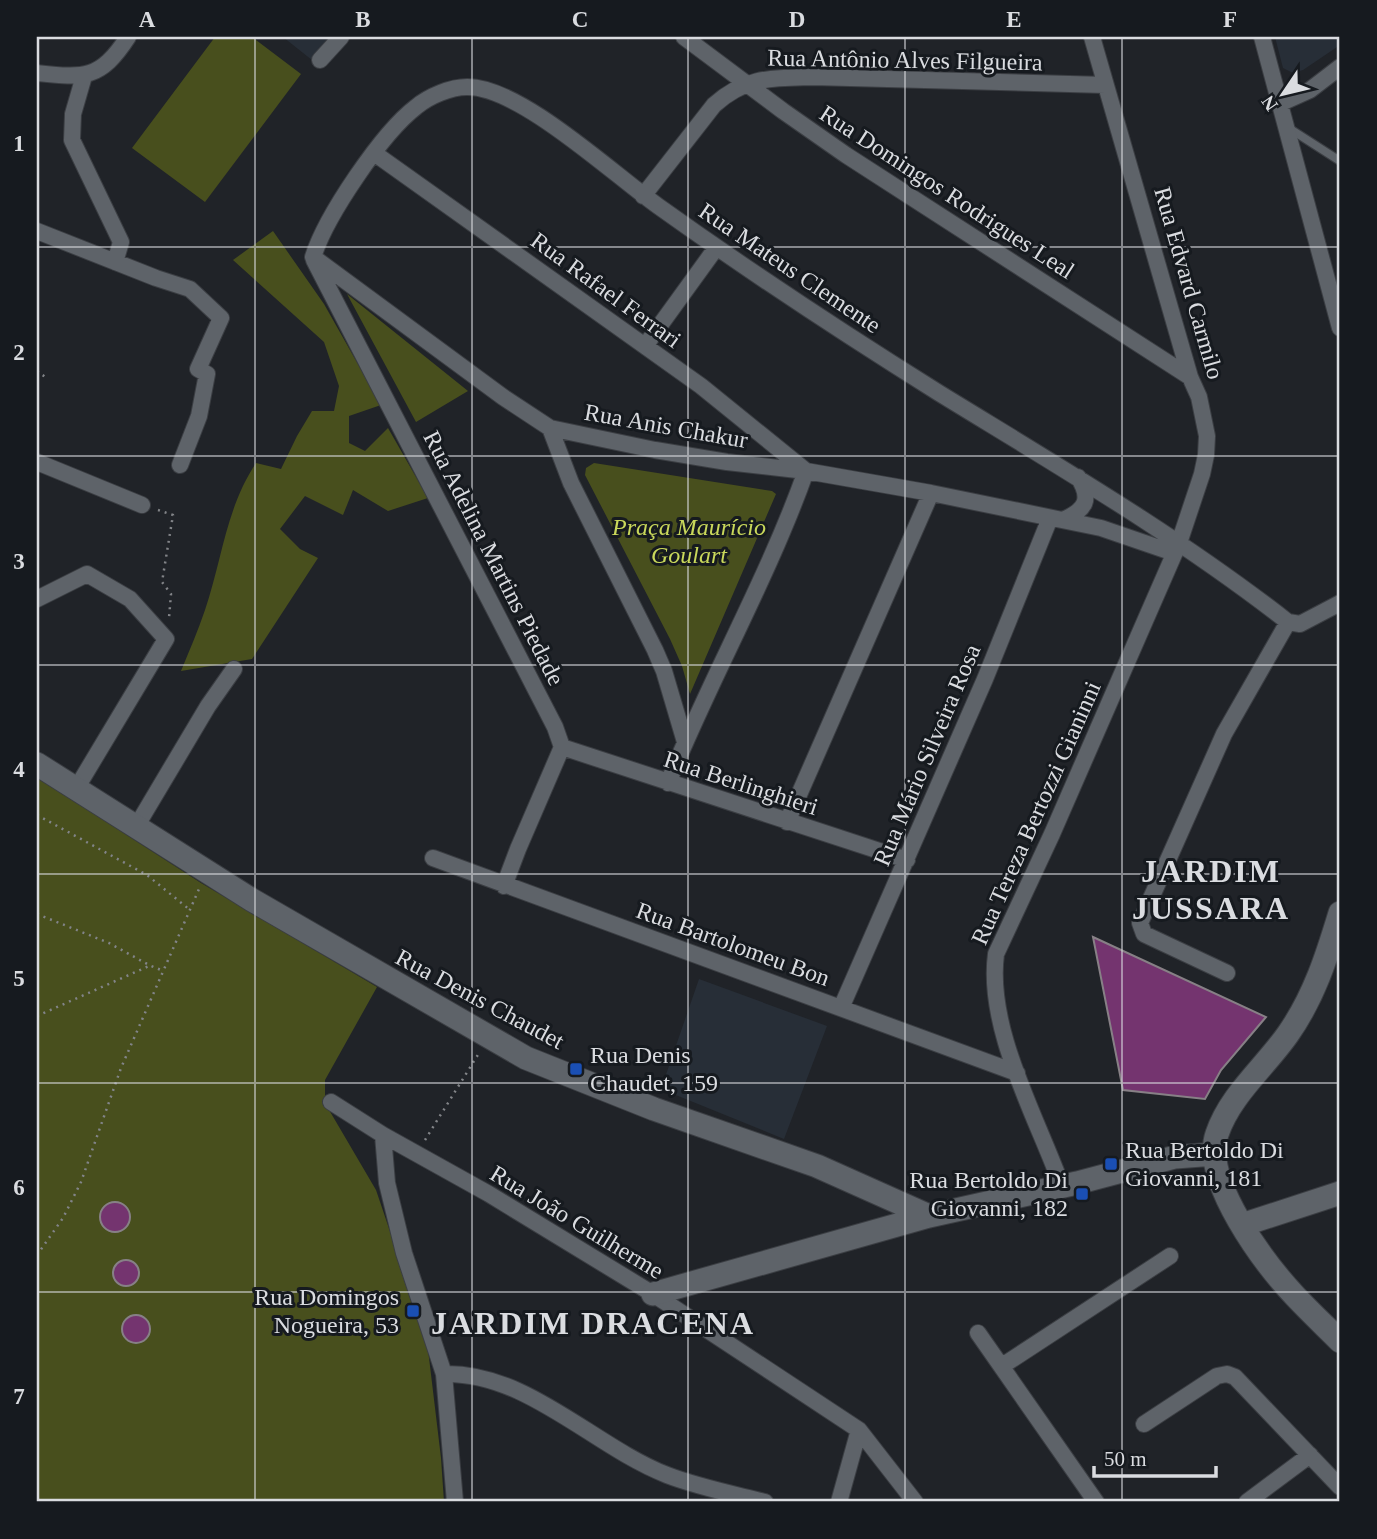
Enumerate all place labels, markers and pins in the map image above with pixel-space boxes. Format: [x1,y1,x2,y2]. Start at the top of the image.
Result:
place label: Rua Denis Chaudet, 159 [590,1042,718,1096]
marker: Rua Denis Chaudet, 159 [568,1061,584,1077]
place label: Rua Bertoldo Di Giovanni, 181 [1125,1137,1284,1191]
marker: Rua Bertoldo Di Giovanni, 181 [1103,1156,1119,1172]
place label: Rua Bertoldo Di Giovanni, 182 [909,1167,1068,1221]
marker: Rua Bertoldo Di Giovanni, 182 [1074,1186,1090,1202]
place label: Rua Domingos Nogueira, 53 [254,1284,399,1338]
marker: Rua Domingos Nogueira, 53 [405,1303,421,1319]

